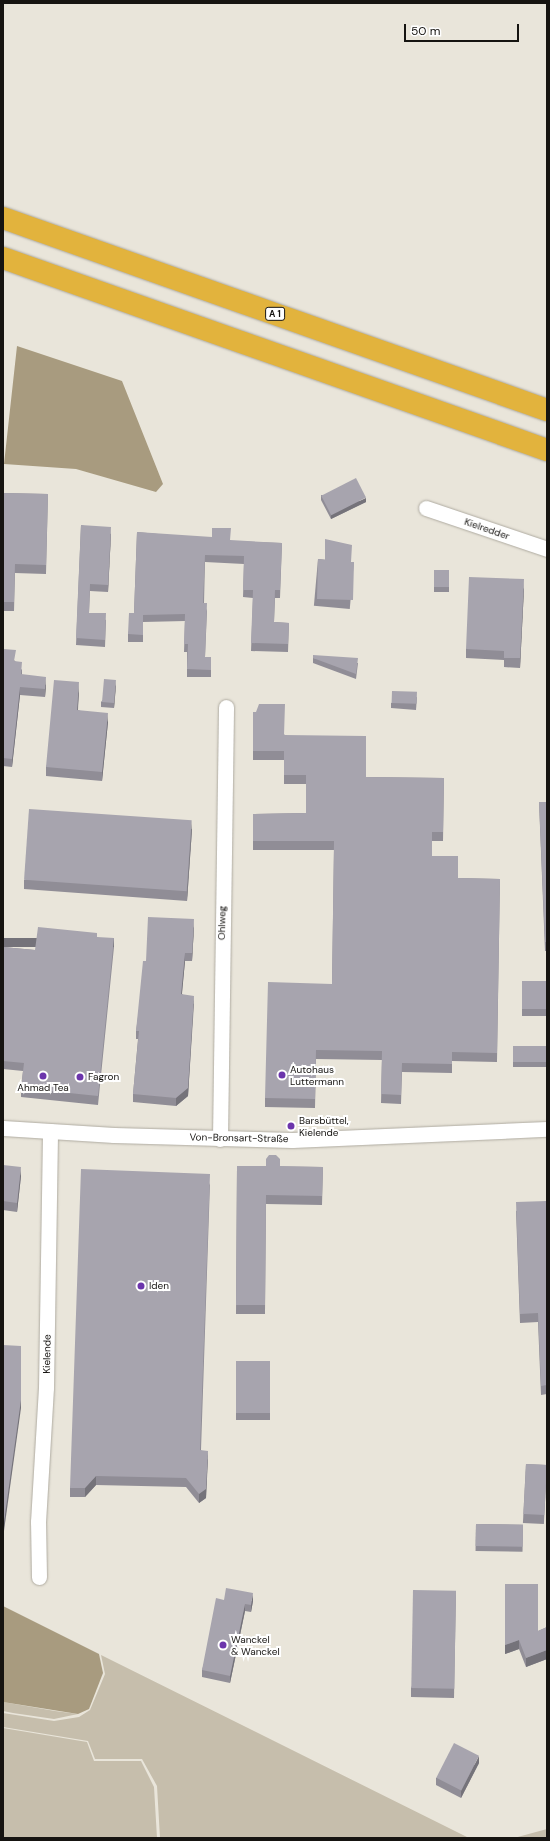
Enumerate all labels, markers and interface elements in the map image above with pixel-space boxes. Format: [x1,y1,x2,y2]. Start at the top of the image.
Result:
scale bar [406,16,521,42]
text: 50 m [411,23,440,39]
road number: A 1 [265,307,285,321]
street label: Kielredder [463,516,511,542]
street label: Ohlweg [216,906,228,940]
place label: Autohaus Luttermann [290,1063,344,1086]
marker: Autohaus Luttermann [277,1070,287,1080]
marker: Ahmad Tea [38,1071,48,1081]
place label: Fagron [88,1071,119,1083]
marker: Fagron [75,1072,85,1082]
place label: Ahmad Tea [17,1082,69,1094]
place label: Barsbüttel, Kielende [299,1114,349,1138]
marker: Barsbüttel, Kielende [286,1121,296,1131]
street label: Von-Bronsart-Straße [189,1131,289,1145]
place label: Iden [149,1280,169,1292]
marker: Iden [136,1281,146,1291]
street label: Kielende [41,1334,53,1374]
place label: Wanckel & Wanckel [231,1633,280,1656]
marker: Wanckel & Wanckel [218,1640,228,1650]

